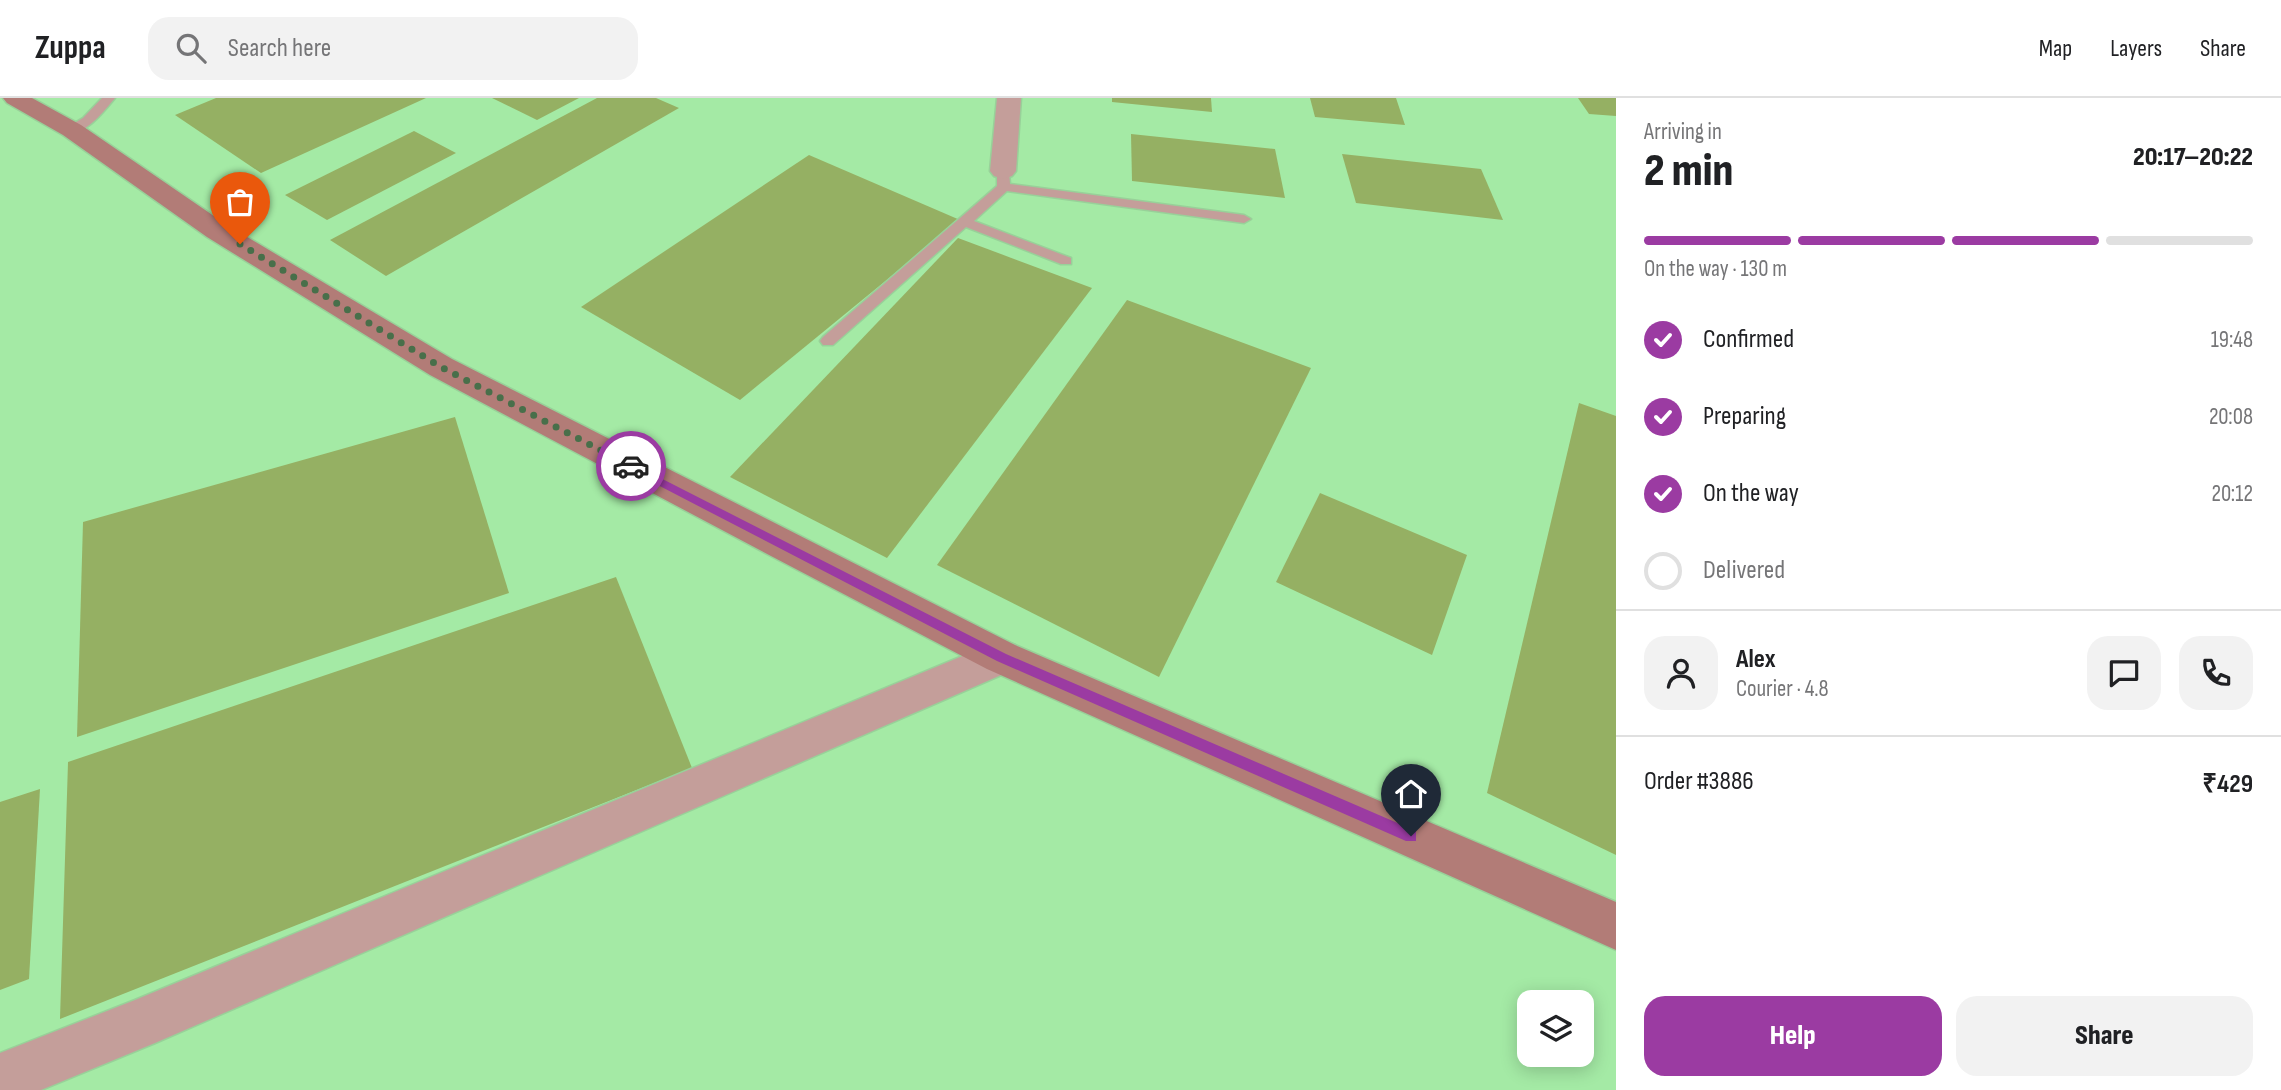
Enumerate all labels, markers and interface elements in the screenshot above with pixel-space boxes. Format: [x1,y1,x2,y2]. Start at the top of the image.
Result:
search box [148,17,638,80]
text: Zuppa [35,28,106,68]
icon: search [172,29,210,67]
text: Search here [228,33,331,64]
text: Map [2039,34,2072,63]
text: Layers [2110,34,2162,63]
text: Share [2200,34,2246,63]
text: Arriving in [1644,118,1722,146]
text: 20:17–20:22 [2133,142,2253,173]
text: 2 min [1644,144,1733,199]
pin [210,172,270,244]
icon: bag [221,183,259,221]
text: On the way · 130 m [1644,255,1787,283]
icon: check [1644,321,1682,359]
text: Confirmed [1703,324,1794,355]
text: 19:48 [2211,326,2253,354]
icon: check [1644,398,1682,436]
text: Preparing [1703,401,1786,432]
text: 20:08 [2209,403,2253,431]
courier [596,431,666,501]
icon: car [612,447,650,485]
icon: check [1644,475,1682,513]
text: On the way [1703,478,1799,509]
text: 20:12 [2211,480,2253,508]
text: Delivered [1703,555,1785,586]
button: person [1644,636,1718,710]
button: chat [2087,636,2161,710]
button: phone [2179,636,2253,710]
text: Alex [1736,644,1776,675]
text: Courier · 4.8 [1736,675,1829,703]
pin [1381,764,1441,836]
text: Order #3886 [1644,766,1754,797]
text: ₹429 [2202,769,2253,800]
icon: home [1392,775,1430,813]
map controls [1517,990,1594,1067]
button: layers [1517,990,1594,1067]
button: Help [1644,996,1942,1076]
button: Share [1956,996,2253,1076]

